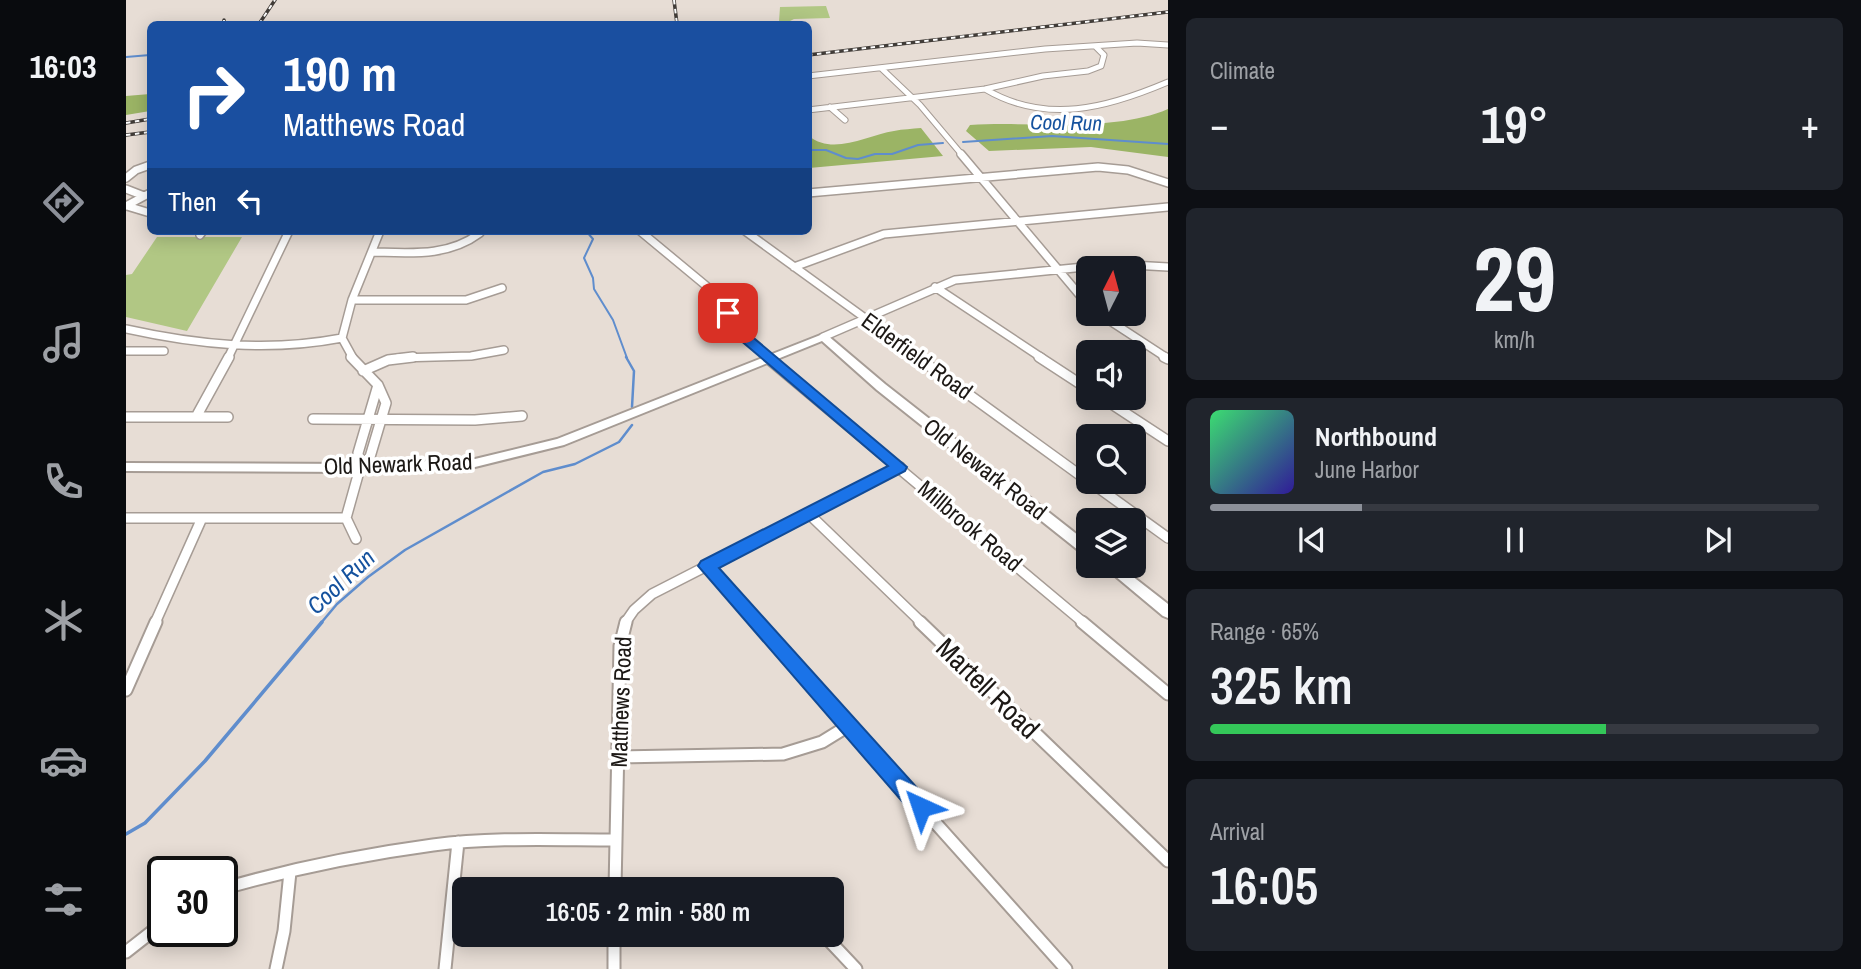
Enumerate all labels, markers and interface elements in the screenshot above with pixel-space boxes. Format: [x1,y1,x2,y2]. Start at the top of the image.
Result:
text: 190 m [283,40,397,106]
text: 16:03 [29,45,97,88]
icon: right [168,49,259,140]
text: Climate [1210,55,1275,86]
text: 19° [1480,89,1549,159]
text: − [1210,99,1228,150]
text: + [1801,99,1819,150]
text: Matthews Road [283,103,465,146]
water label: Cool Run [1030,107,1102,138]
icon: directions [39,178,88,227]
icon: left [231,182,269,220]
text: Then [168,184,217,219]
text: 29 [1473,217,1556,339]
north arrow [1076,256,1146,326]
map controls [1076,256,1146,578]
pin [698,283,758,343]
icon: arrive [709,294,747,332]
street label: Elderfield Road [856,305,979,406]
icon: music [39,318,88,367]
text: km/h [1494,324,1535,355]
button: sound [1076,340,1146,410]
street label: Old Newark Road [917,411,1053,527]
text: Northbound [1315,419,1437,454]
button: search [1076,424,1146,494]
street label: Old Newark Road [323,445,473,482]
text: June Harbor [1315,454,1419,485]
icon: phone [39,457,88,506]
street label: Millbrook Road [912,473,1029,578]
button: layers [1076,508,1146,578]
icon: previous [1293,521,1331,559]
icon: pause [1496,521,1534,559]
icon: next [1699,521,1737,559]
water label: Cool Run [299,542,381,621]
icon: climate [39,596,88,645]
text: Range · 65% [1210,616,1319,647]
street label: Martell Road [928,629,1048,747]
street label: Matthews Road [603,636,638,768]
text: 325 km [1210,650,1353,720]
icon: car [39,736,88,785]
position arrow [884,770,958,844]
text: Arrival [1210,816,1265,847]
text: 16:05 [1210,850,1318,920]
speed limit sign: 30 [147,856,238,947]
icon: filters [39,875,88,924]
text: 16:05 · 2 min · 580 m [546,894,750,929]

